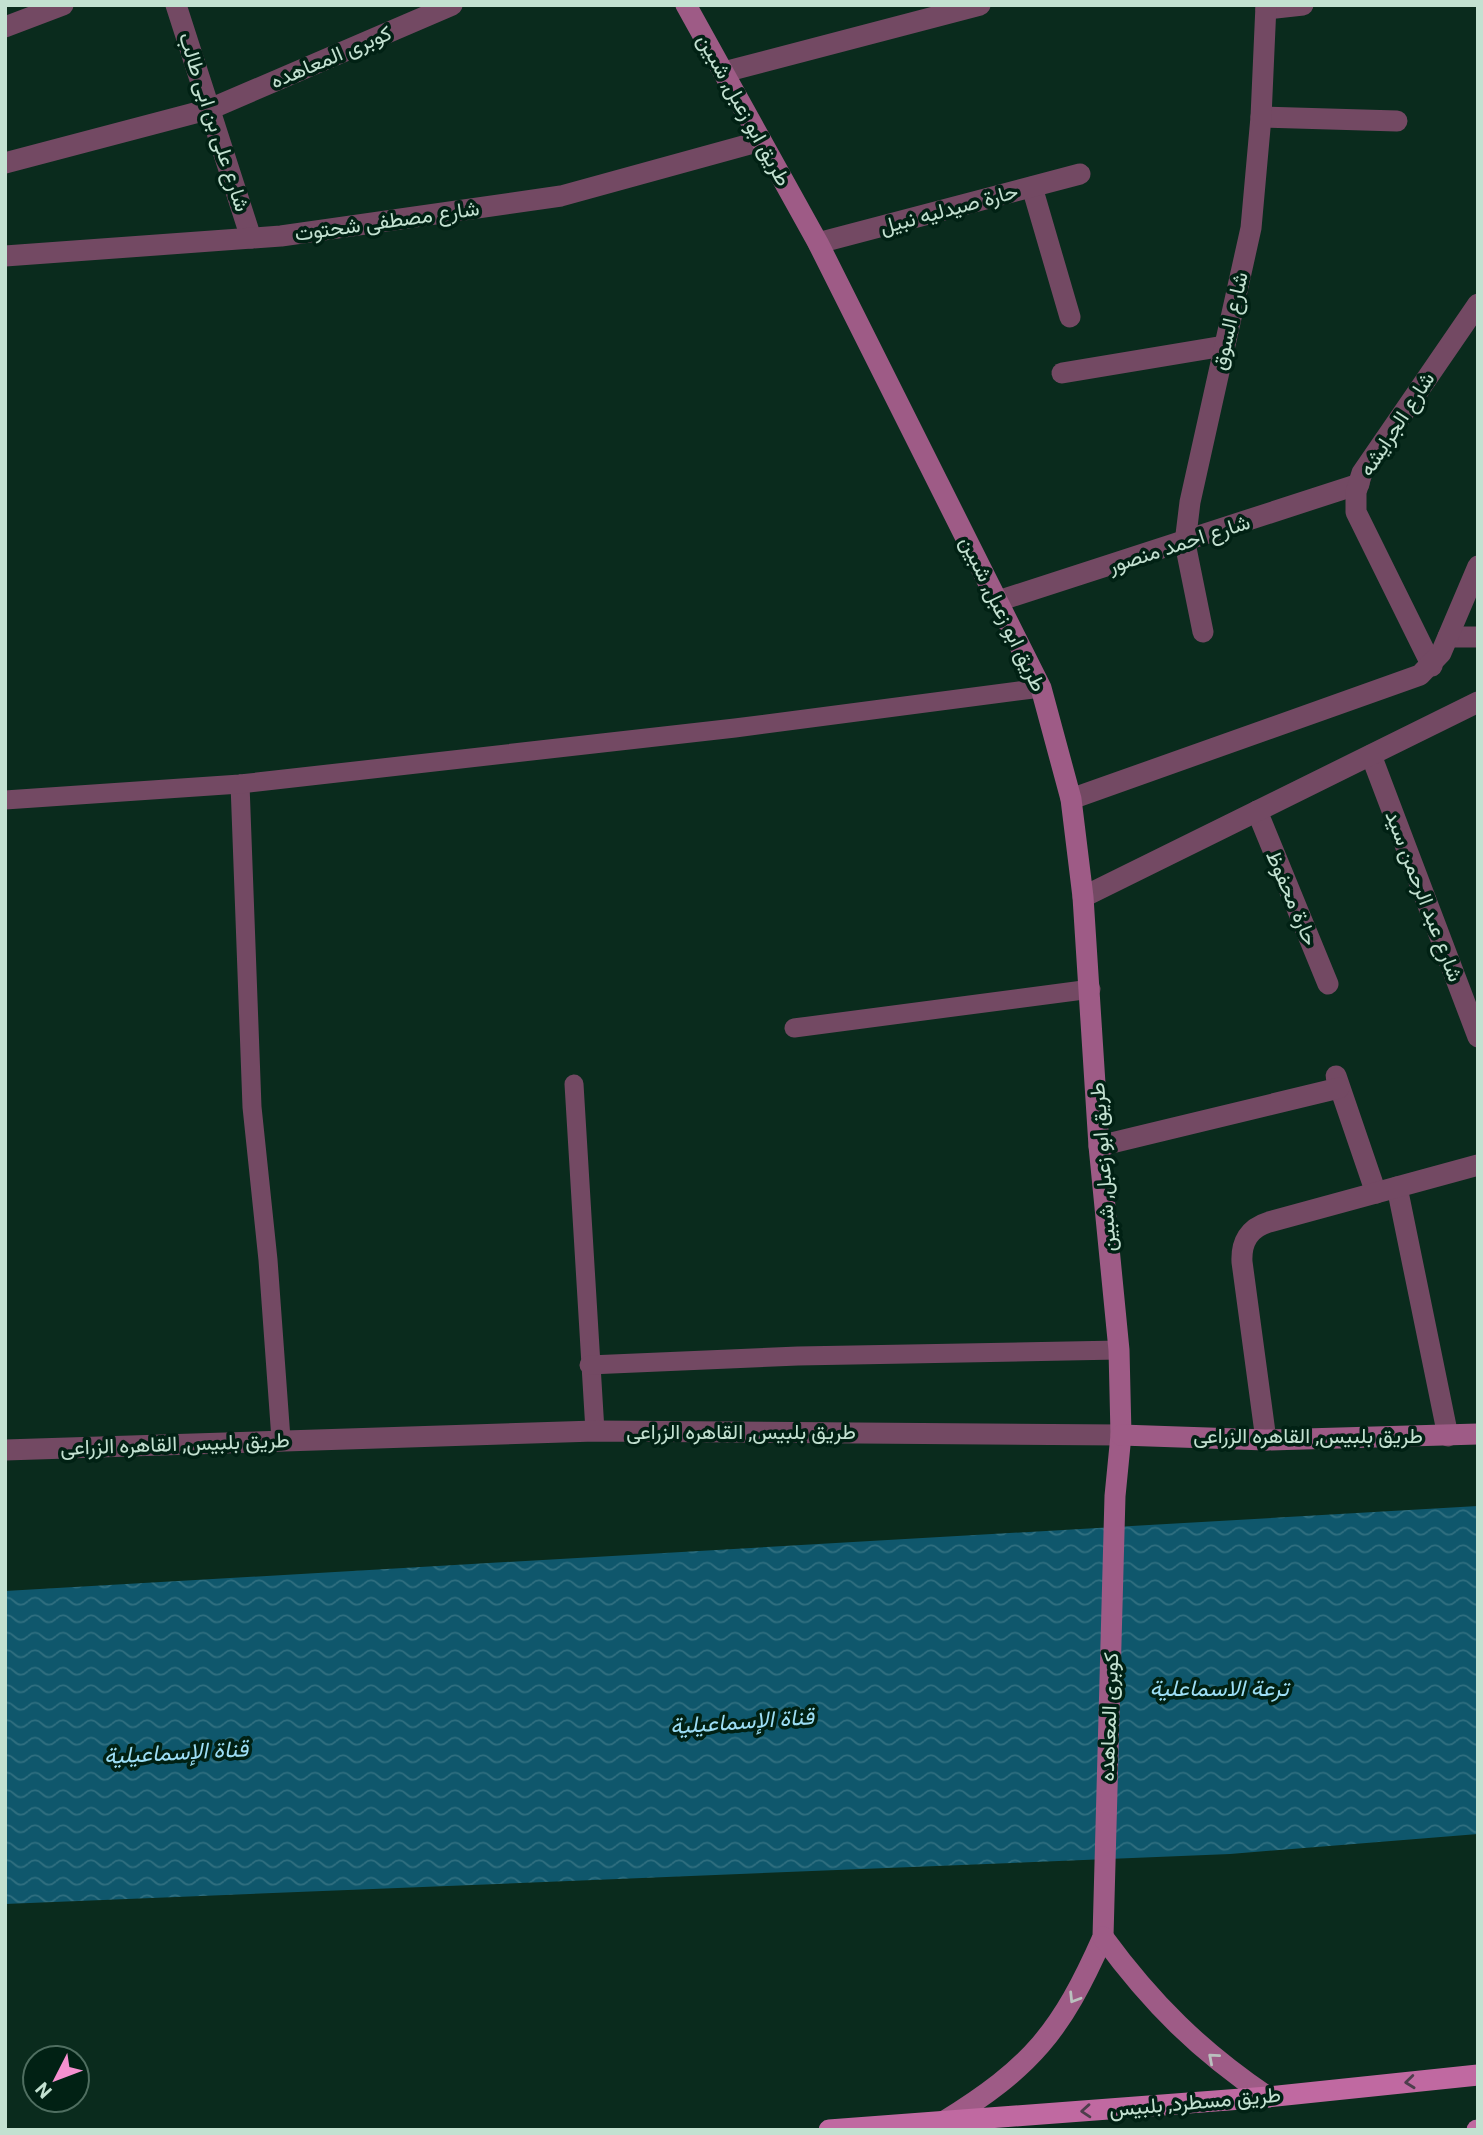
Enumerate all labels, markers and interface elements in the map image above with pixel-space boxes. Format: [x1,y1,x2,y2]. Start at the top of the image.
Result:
street label: كوبرى المعاهده [267,21,395,94]
street label: شارع على بن ابى طالب [172,29,254,215]
street label: طريق ابو زعبل, شبين [691,30,796,191]
street label: حارة صيدليه نبيل [877,179,1021,240]
street label: شارع مصطفى شحتوت [293,196,481,248]
street label: شارع السوق [1207,270,1255,373]
street label: شارع الجرايشه [1354,367,1441,482]
street label: شارع احمد منصور [1104,510,1254,580]
street label: طريق ابو زعبل, شبين [954,532,1051,696]
street label: شارع عبد الرحمن سيد [1378,807,1468,986]
street label: حارة محفوظ [1260,847,1323,950]
street label: طريق ابو زعبل, شبين [1085,1081,1122,1253]
street label: طريق بلبيس, القاهره الزراعى [626,1420,856,1445]
street label: طريق بلبيس, القاهره الزراعى [1193,1424,1423,1449]
street label: طريق بلبيس, القاهره الزراعى [60,1428,290,1461]
street label: كوبرى المعاهده [1095,1652,1124,1782]
water label: ترعة الاسماعلية [1149,1675,1291,1703]
water label: قناة الإسماعيلية [669,1703,818,1741]
water label: قناة الإسماعيلية [103,1735,251,1771]
one-way arrow [1070,1991,1083,2004]
north arrow [21,2044,91,2114]
one-way arrow [1208,2054,1221,2066]
one-way arrow [1404,2075,1416,2090]
text: N [31,2077,57,2103]
street label: طريق مسطرد, بلبيس [1108,2083,1282,2122]
one-way arrow [1080,2103,1091,2118]

